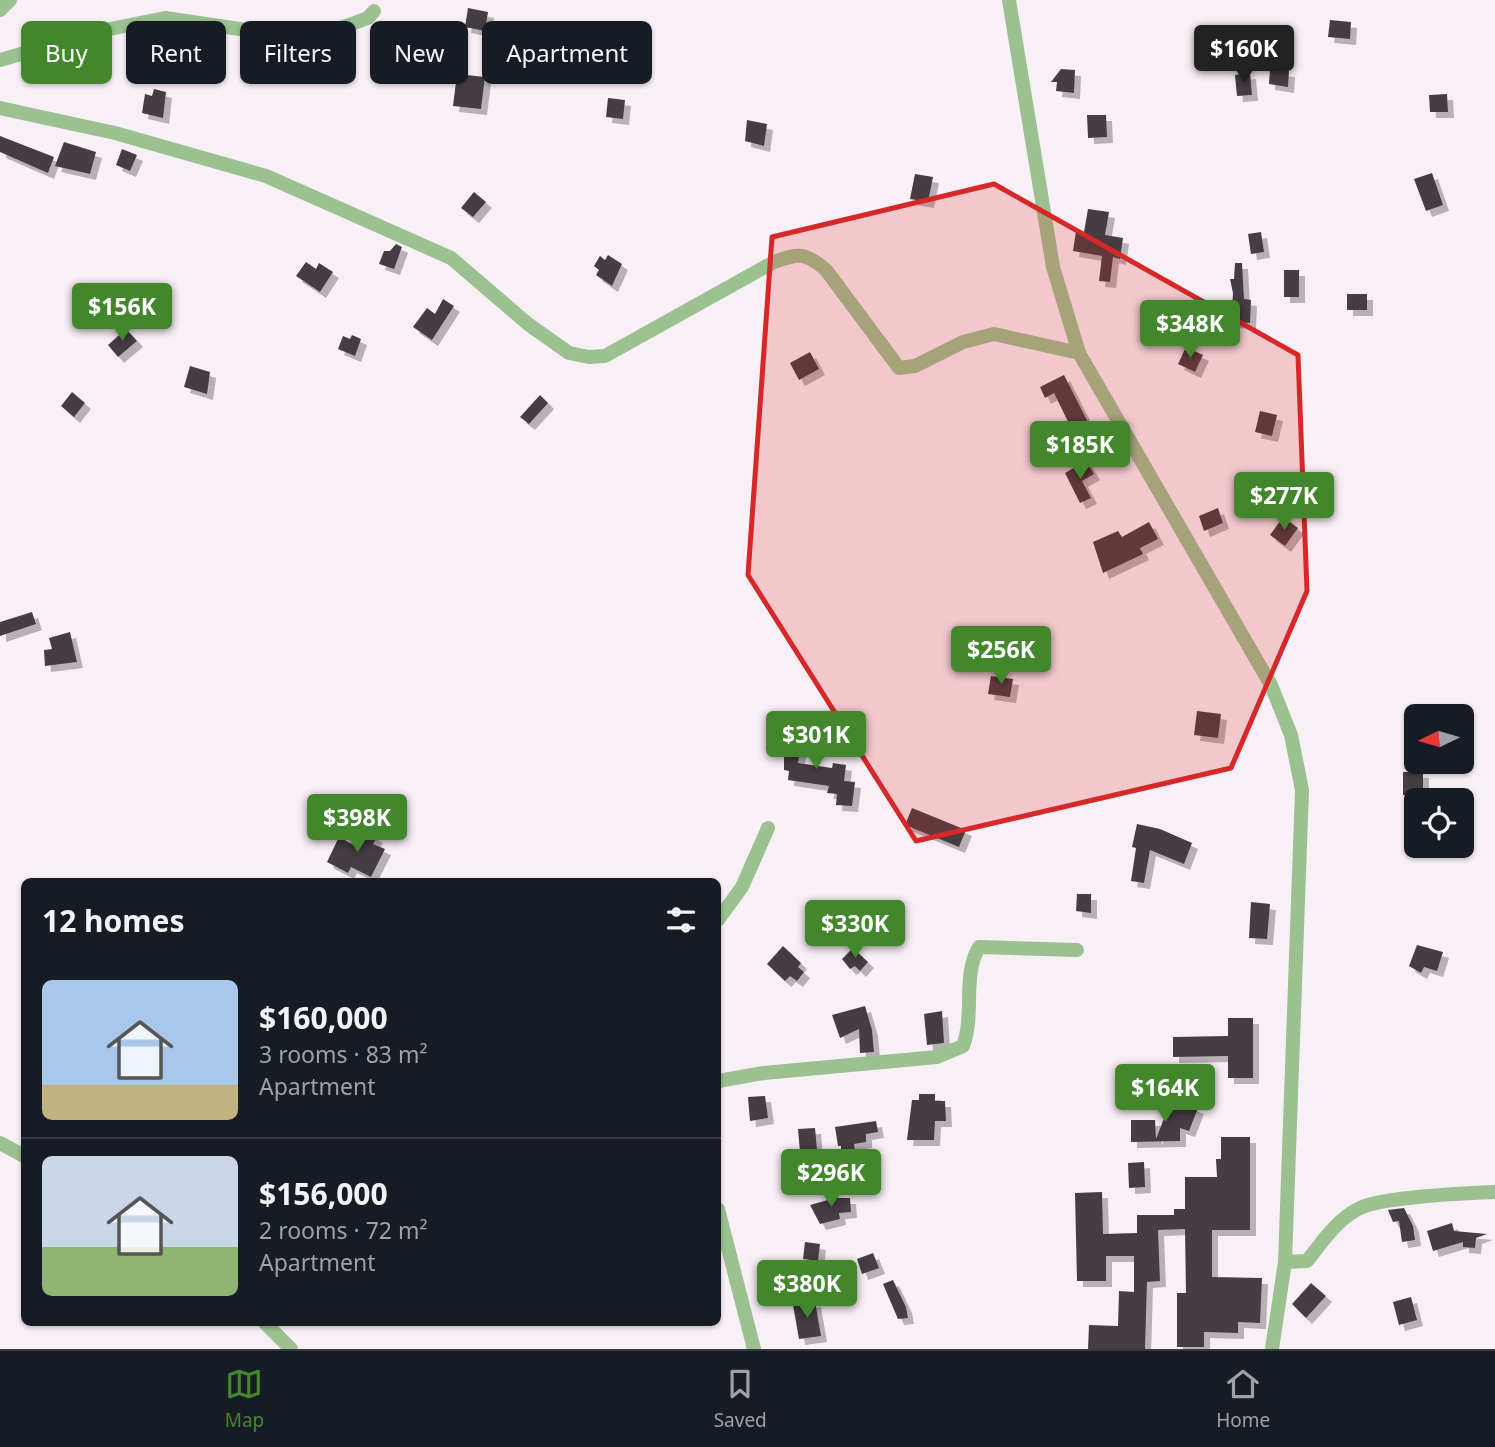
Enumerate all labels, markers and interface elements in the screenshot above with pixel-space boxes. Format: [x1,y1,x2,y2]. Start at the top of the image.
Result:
chip: Buy [21,21,112,84]
chip: Rent [126,21,226,84]
chip: Filters [240,21,356,84]
chip: New [370,21,468,84]
chip: Apartment [482,21,652,84]
pin: $160K [1195,25,1293,85]
text: $160K [1210,32,1278,64]
pin: $156K [73,284,171,343]
text: $156K [88,290,156,322]
pin: $348K [1141,300,1239,360]
text: $348K [1156,307,1224,339]
pin: $185K [1031,421,1129,481]
text: $185K [1046,428,1114,460]
pin: $277K [1235,472,1333,532]
text: $277K [1250,479,1318,511]
pin: $256K [952,626,1050,686]
text: $256K [967,633,1035,665]
north arrow [1404,704,1474,774]
map controls [1404,704,1474,858]
pin: $301K [767,712,865,771]
text: $301K [782,718,850,750]
button: locate [1404,788,1474,858]
pin: $398K [308,794,406,854]
text: $398K [323,801,391,833]
text: 12 homes [42,900,185,941]
pin: $330K [806,900,904,960]
icon: filters [662,901,700,939]
text: $330K [821,907,889,939]
text: $160,000 [259,997,388,1038]
icon: home [98,1008,182,1092]
text: 3 rooms · 83 m² [259,1038,428,1070]
pin: $164K [1116,1064,1214,1124]
text: Apartment [259,1070,376,1102]
text: $164K [1131,1071,1199,1103]
pin: $296K [782,1150,880,1209]
text: $296K [797,1156,865,1188]
text: $156,000 [259,1173,388,1214]
icon: home [98,1184,182,1268]
text: 2 rooms · 72 m² [259,1214,428,1246]
text: Apartment [259,1246,376,1278]
pin: $380K [758,1260,856,1320]
text: $380K [773,1267,841,1299]
tab: Map [225,1365,264,1433]
tab: Saved [714,1365,767,1433]
tab: Home [1216,1365,1270,1433]

